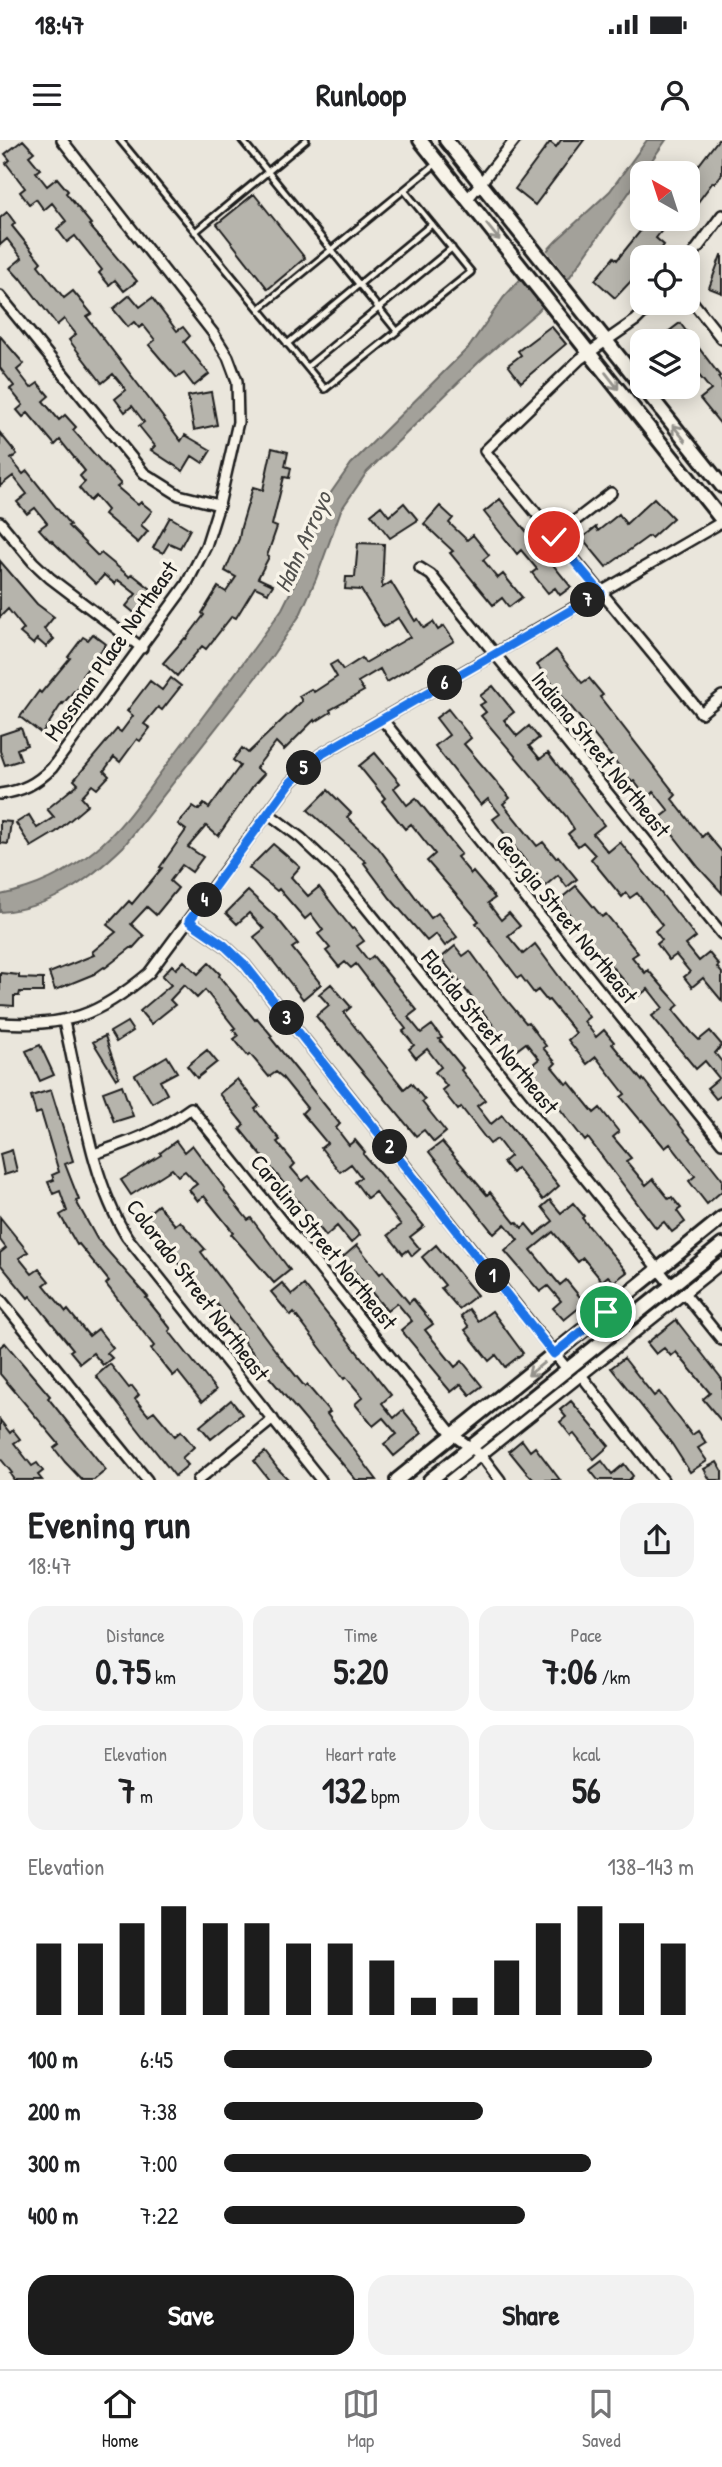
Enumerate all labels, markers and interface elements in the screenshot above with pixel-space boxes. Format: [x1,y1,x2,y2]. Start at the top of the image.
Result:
text: 18:47 [35,7,84,42]
text: Runloop [316,73,406,116]
icon: menu [28,76,66,114]
icon: person [656,76,694,114]
north arrow [630,161,700,231]
map controls [630,161,700,399]
one-way arrow [485,222,501,240]
button: locate [630,245,700,315]
button: layers [630,329,700,399]
one-way arrow [604,372,619,390]
one-way arrow [672,424,687,443]
water label: Hahn Arroyo [266,484,340,597]
pin [524,507,584,567]
icon: check [535,518,573,556]
street label: Mossman Place Northeast [37,554,185,747]
pin: 7 [570,582,606,617]
text: 7 [583,586,592,612]
street label: Indiana Street Northeast [525,664,679,844]
pin: 6 [428,666,462,700]
text: 6 [441,669,448,695]
pin: 5 [286,750,322,786]
text: 5 [299,754,308,780]
street label: Georgia Street Northeast [489,827,646,1011]
pin: 4 [188,882,222,918]
text: 4 [201,886,208,912]
street label: Florida Street Northeast [414,942,567,1121]
pin: 3 [270,1000,304,1036]
text: 3 [282,1004,291,1030]
pin: 2 [372,1130,408,1164]
text: 2 [385,1133,394,1159]
street label: Carolina Street Northeast [244,1147,406,1337]
street label: Colorado Street Northeast [120,1192,278,1388]
pin: 1 [476,1258,510,1294]
text: 1 [489,1262,496,1288]
pin [576,1282,636,1342]
icon: arrive [587,1293,625,1331]
one-way arrow [527,1361,545,1376]
text: Evening run [28,1498,191,1550]
button: share [620,1503,694,1577]
text: 18:47 [28,1550,72,1581]
text: Distance [107,1622,165,1648]
text: Time [344,1622,378,1648]
text: Pace [571,1622,602,1648]
text: 0.75 [95,1648,151,1695]
text: 5:20 [333,1648,388,1695]
text: 7:06 [542,1648,597,1695]
text: km [151,1664,176,1690]
text: /km [597,1664,630,1690]
text: Elevation [104,1741,167,1767]
text: Heart rate [326,1741,396,1767]
text: kcal [572,1741,600,1767]
text: 7 [118,1767,136,1814]
text: 132 [322,1767,367,1814]
text: 56 [572,1767,601,1814]
text: m [136,1783,153,1809]
text: bpm [367,1783,400,1809]
text: Elevation [28,1851,104,1882]
text: 138–143 m [608,1851,694,1882]
text: 100 m [28,2044,78,2075]
text: 6:45 [140,2044,173,2075]
text: 200 m [28,2096,80,2127]
text: 7:38 [140,2096,177,2127]
text: 300 m [28,2148,80,2179]
text: 7:00 [140,2148,177,2179]
text: 400 m [28,2200,78,2231]
text: 7:22 [140,2200,178,2231]
button: Save [28,2275,354,2355]
button: Share [368,2275,694,2355]
tab: Home [101,2385,139,2453]
tab: Map [342,2385,380,2453]
tab: Saved [582,2385,621,2453]

